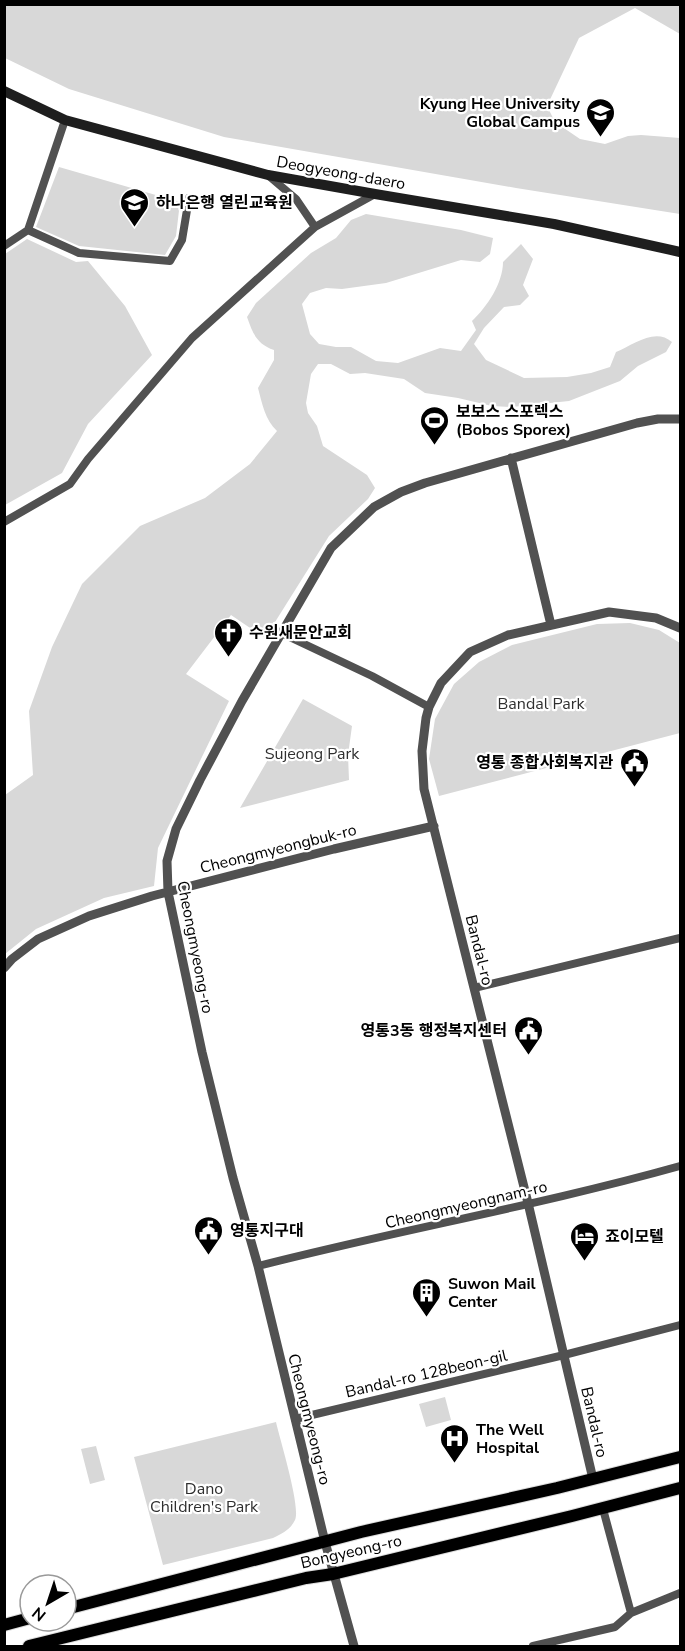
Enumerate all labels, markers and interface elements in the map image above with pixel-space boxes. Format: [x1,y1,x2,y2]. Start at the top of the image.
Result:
place label: Kyung Hee University Global Campus [420,93,581,133]
school or university icon: Kyung Hee University Global Campus [585,96,617,138]
street label: Deogyeong-daero [275,151,407,195]
school or university icon: 하나은행 열린교육원 [119,186,151,228]
place label: 하나은행 열린교육원 [156,192,293,214]
place label: 보보스 스포렉스 (Bobos Sporex) [456,401,571,441]
sports icon: 보보스 스포렉스 (Bobos Sporex) [419,404,451,446]
church icon: 수원새문안교회 [212,616,244,658]
place label: 수원새문안교회 [249,622,352,644]
park label: Bandal Park [498,693,585,715]
park label: Sujeong Park [265,743,360,765]
public building icon: 영통 종합사회복지관 [618,746,650,788]
place label: 영통 종합사회복지관 [476,752,613,774]
street label: Cheongmyeongbuk-ro [198,819,359,879]
street label: Cheongmyeong-ro [171,879,219,1015]
street label: Bandal-ro [460,913,498,988]
public building icon: 영통3동 행정복지센터 [512,1014,544,1056]
place label: 영통3동 행정복지센터 [361,1020,507,1042]
street label: Cheongmyeongnam-ro [383,1176,550,1234]
public building icon: 영통지구대 [193,1214,225,1256]
place label: 영통지구대 [230,1220,304,1242]
hotel icon: 죠이모텔 [568,1220,600,1262]
place label: 죠이모텔 [605,1226,664,1248]
place label: Suwon Mail Center [448,1273,536,1313]
building icon: Suwon Mail Center [411,1276,443,1318]
street label: Bandal-ro 128beon-gil [343,1345,510,1403]
street label: Cheongmyeong-ro [282,1351,336,1487]
street label: Bandal-ro [575,1385,613,1460]
place label: The Well Hospital [476,1419,544,1459]
hospital icon: The Well Hospital [439,1422,471,1464]
park label: Dano Children's Park [150,1478,259,1518]
street label: Bongyeong-ro [298,1530,404,1574]
north arrow [18,1573,78,1633]
text: N [28,1602,51,1626]

